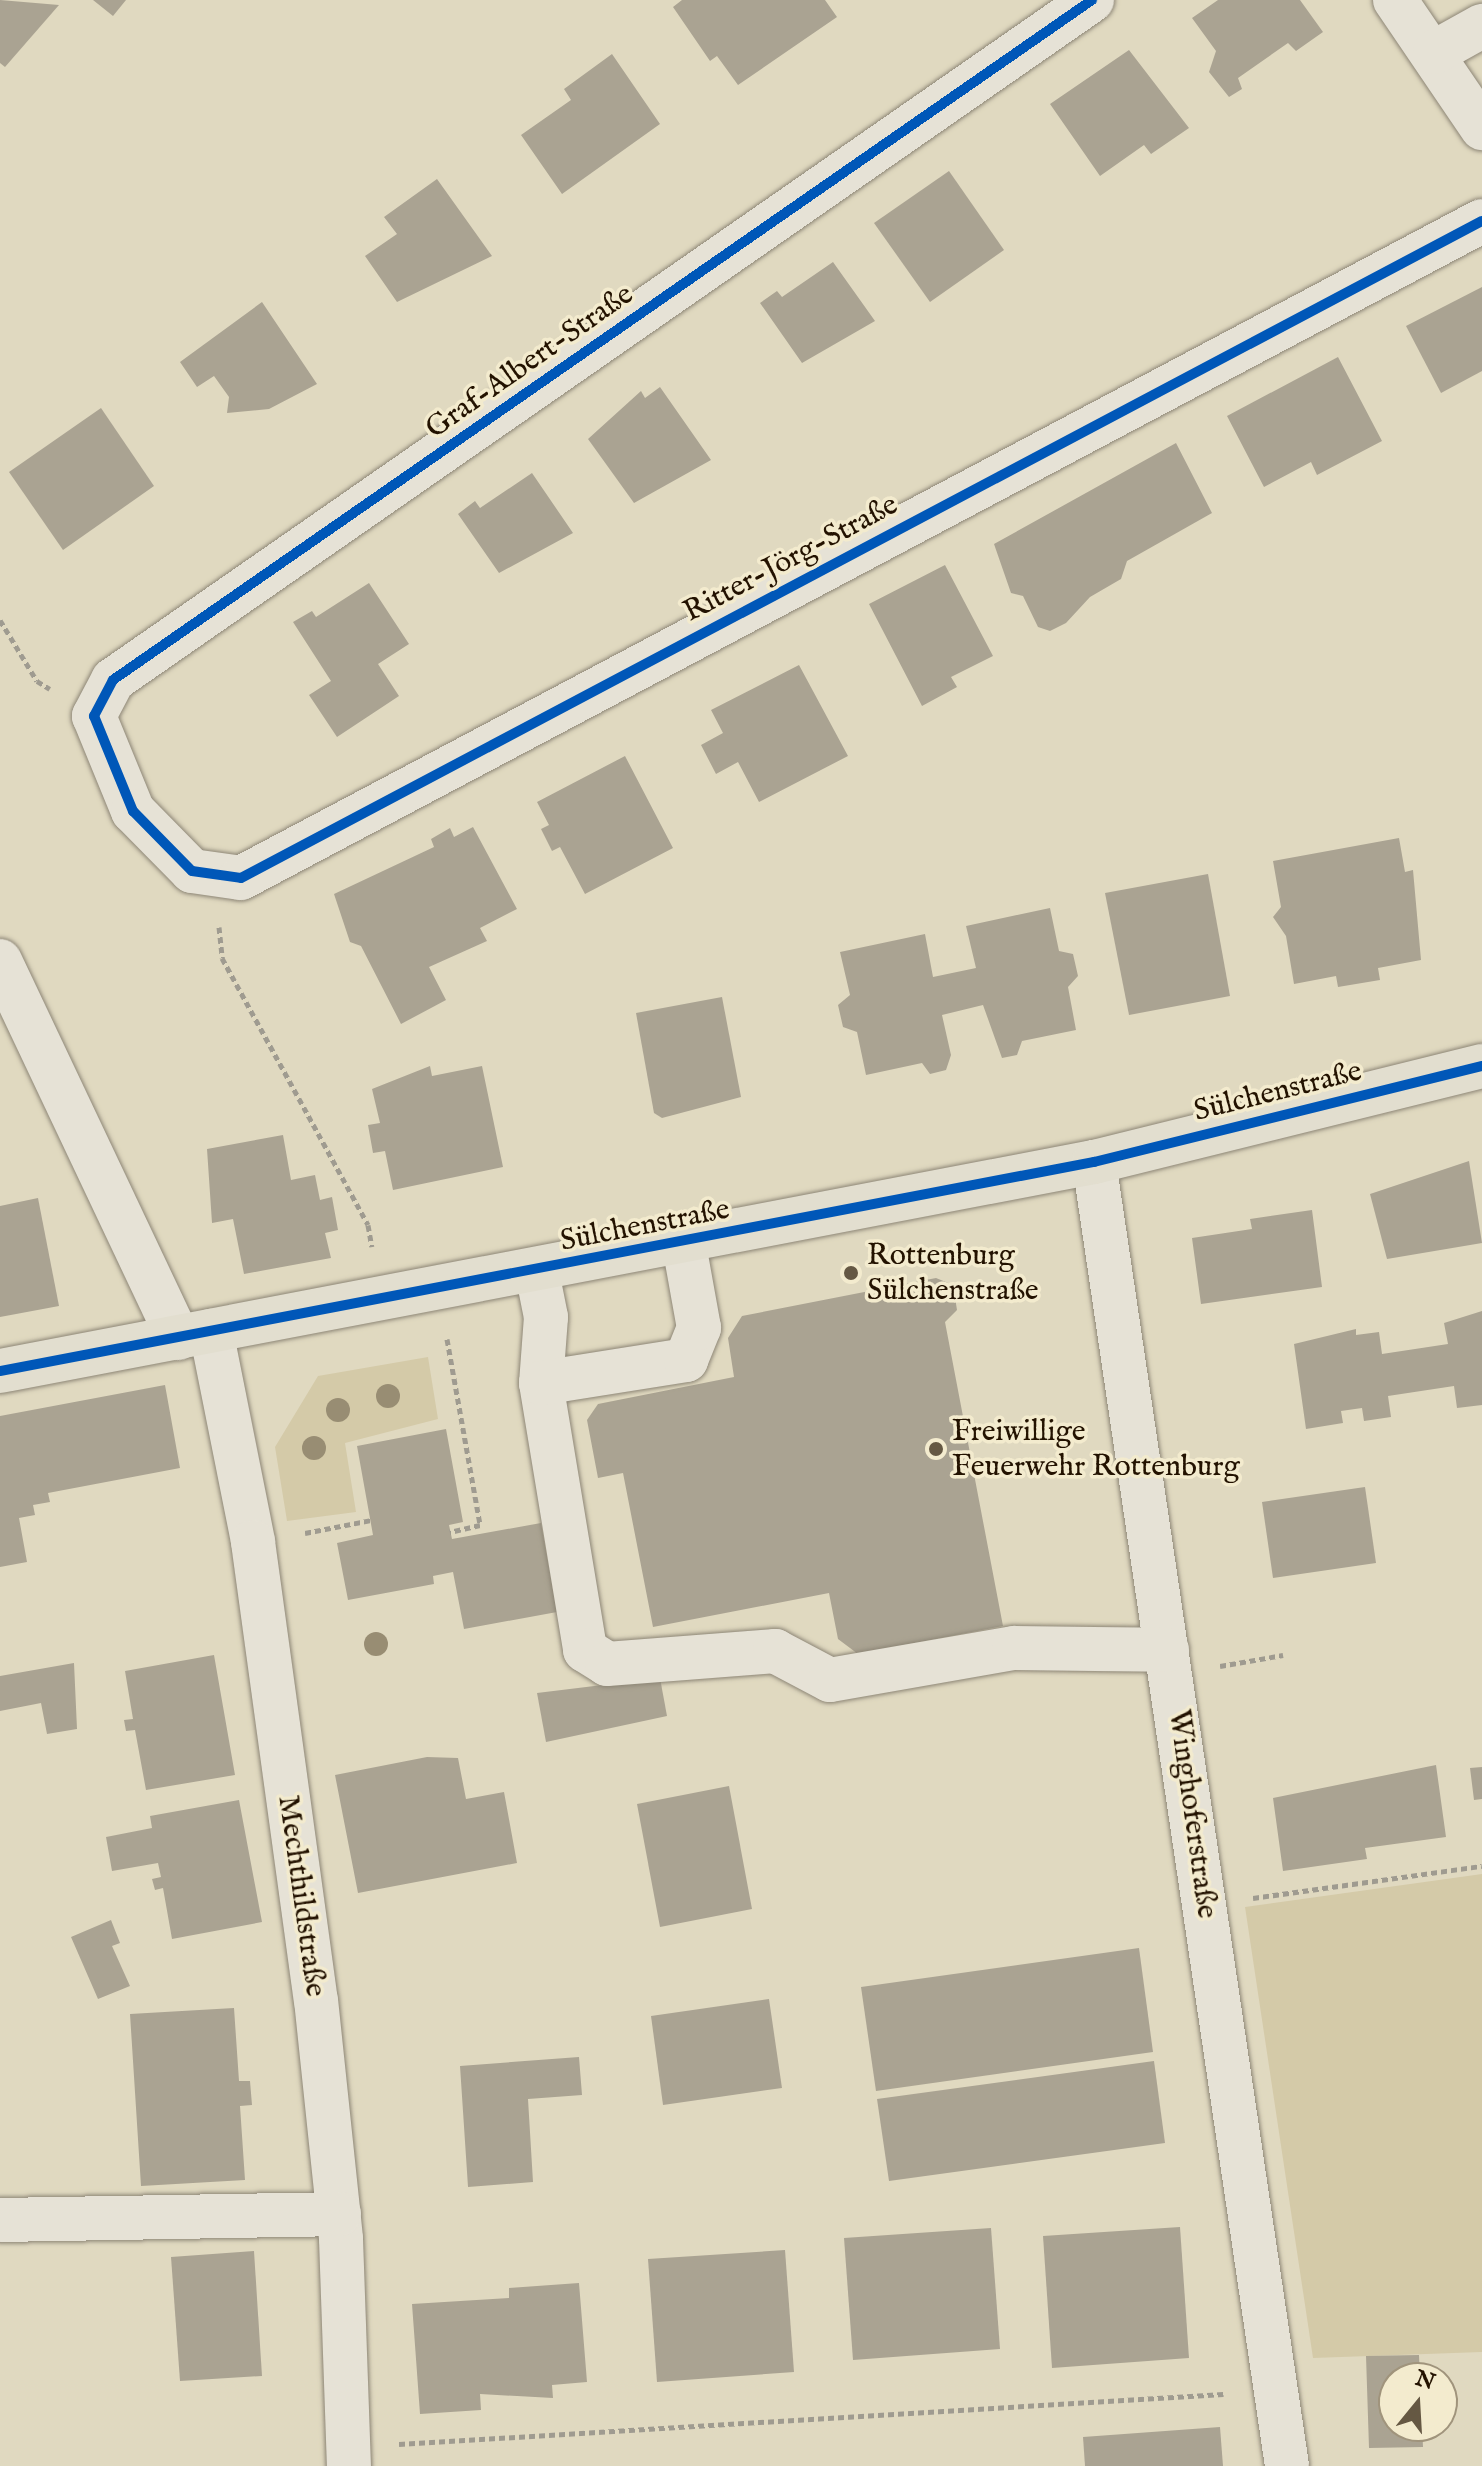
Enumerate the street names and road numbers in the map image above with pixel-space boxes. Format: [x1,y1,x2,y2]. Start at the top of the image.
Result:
street label: Graf-Albert-Straße [419,277,641,447]
street label: Ritter-Jörg-Straße [678,487,904,631]
street label: Sülchenstraße [1190,1054,1366,1130]
street label: Sülchenstraße [557,1192,733,1260]
street label: Winghoferstraße [1160,1707,1224,1921]
street label: Mechthildstraße [269,1793,333,1999]

